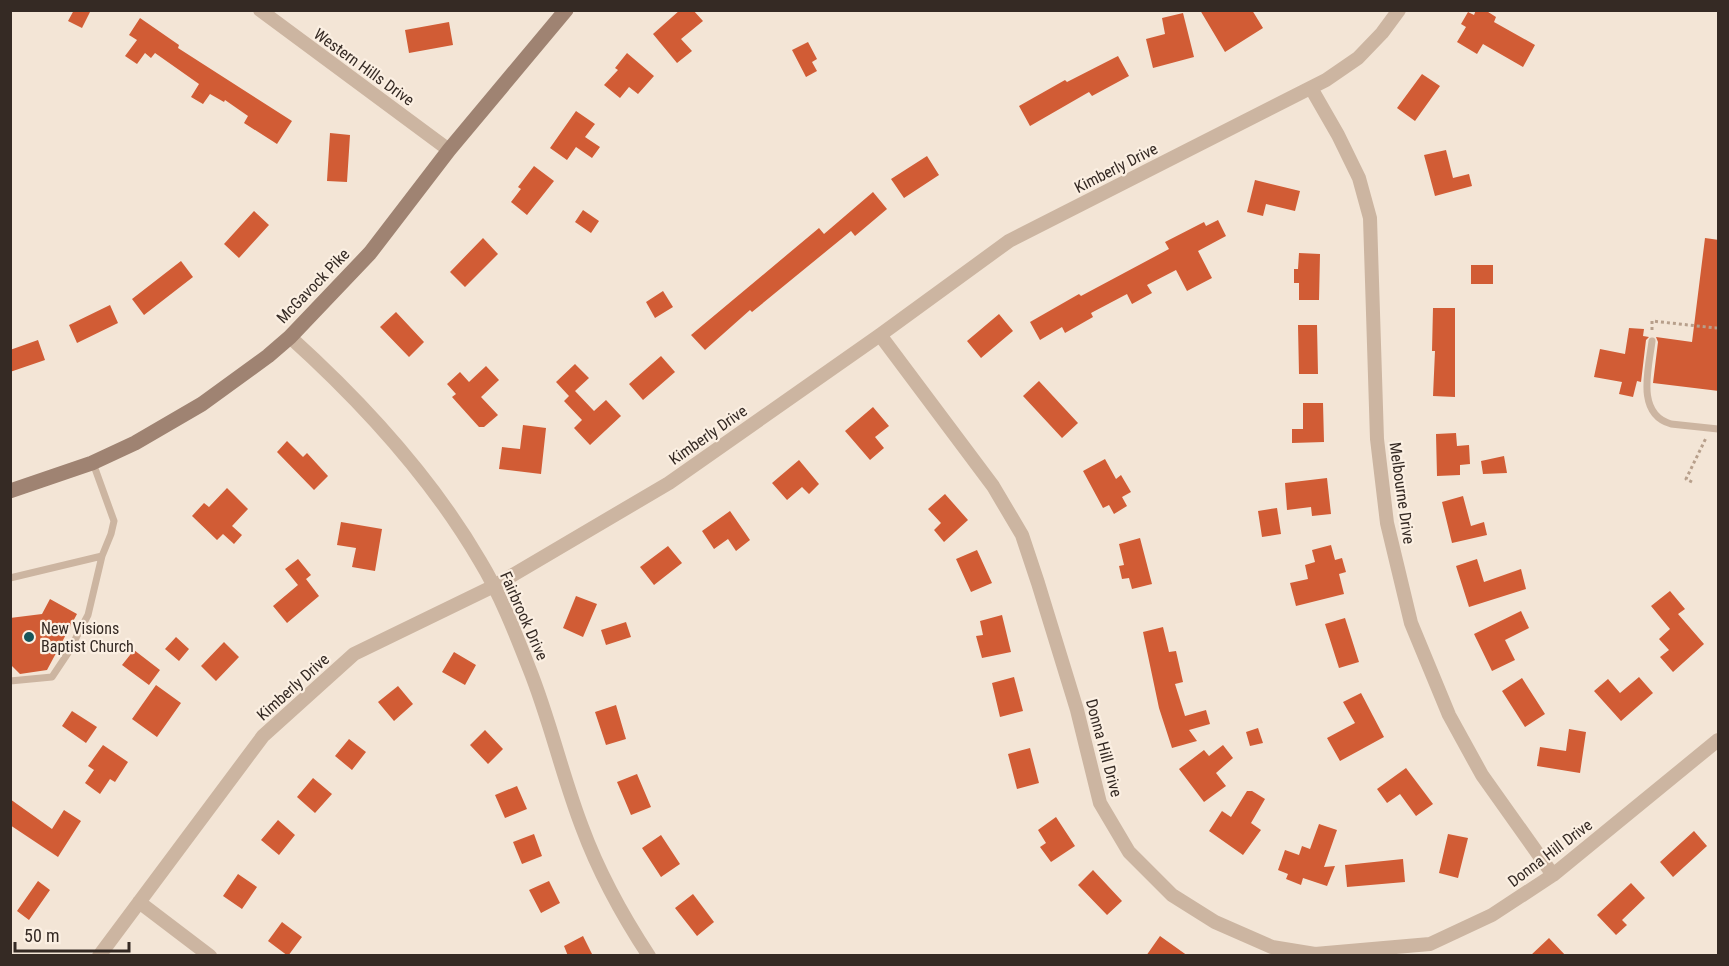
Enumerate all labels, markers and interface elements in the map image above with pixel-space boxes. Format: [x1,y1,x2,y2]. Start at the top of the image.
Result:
street label: Western Hills Drive [310,24,418,110]
street label: Kimberly Drive [1071,139,1161,197]
street label: McGavock Pike [273,245,353,327]
street label: Kimberly Drive [665,401,751,469]
street label: Melbourne Drive [1385,441,1419,545]
street label: Fairbrook Drive [496,569,552,663]
place label: New Visions Baptist Church [41,619,134,656]
marker: New Visions Baptist Church [22,630,36,644]
street label: Kimberly Drive [253,650,333,724]
street label: Donna Hill Drive [1082,697,1126,799]
street label: Donna Hill Drive [1504,815,1596,891]
scale bar [15,915,129,953]
text: 50 m [24,925,59,946]

